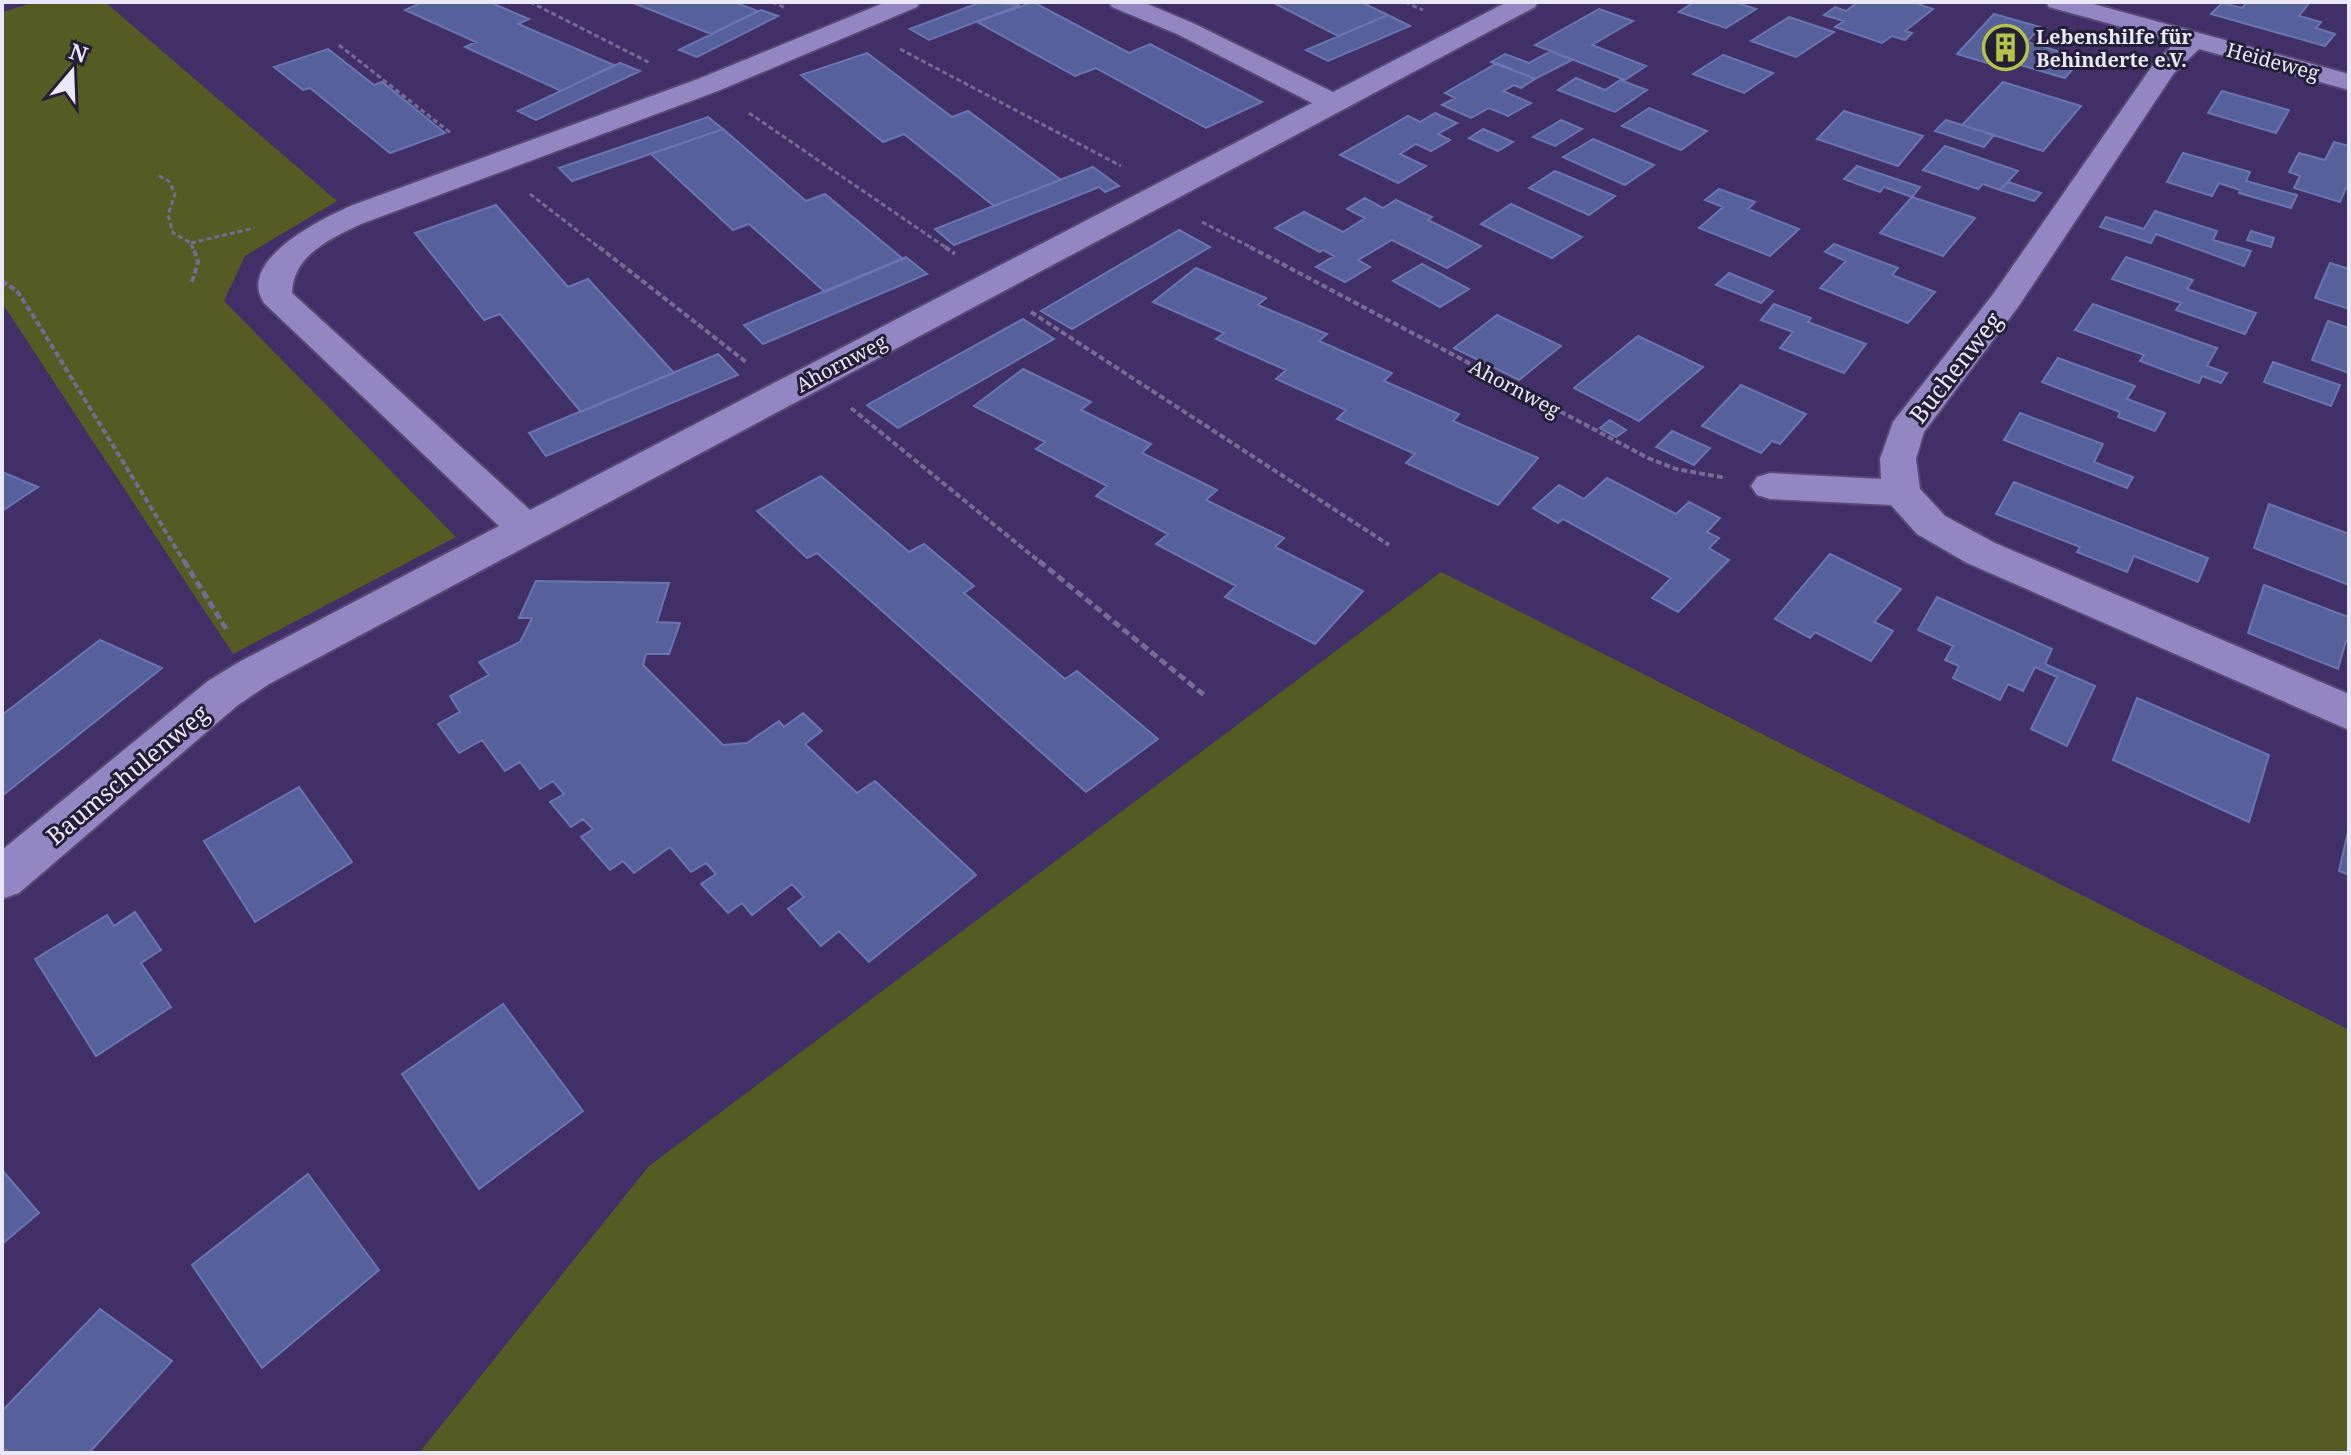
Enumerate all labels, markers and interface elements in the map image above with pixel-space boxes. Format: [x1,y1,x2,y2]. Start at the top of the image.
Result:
place label: Lebenshilfe für Behinderte e.V. [2036,23,2193,73]
building icon: Lebenshilfe für Behinderte e.V. [1981,24,2029,72]
north arrow [32,32,112,112]
text: N [66,35,92,69]
street label: Heideweg [2224,36,2322,86]
street label: Buchenweg [1901,304,2009,429]
street label: Ahornweg [791,328,891,398]
street label: Ahornweg [1465,353,1565,423]
street label: Baumschulenweg [39,696,215,852]

